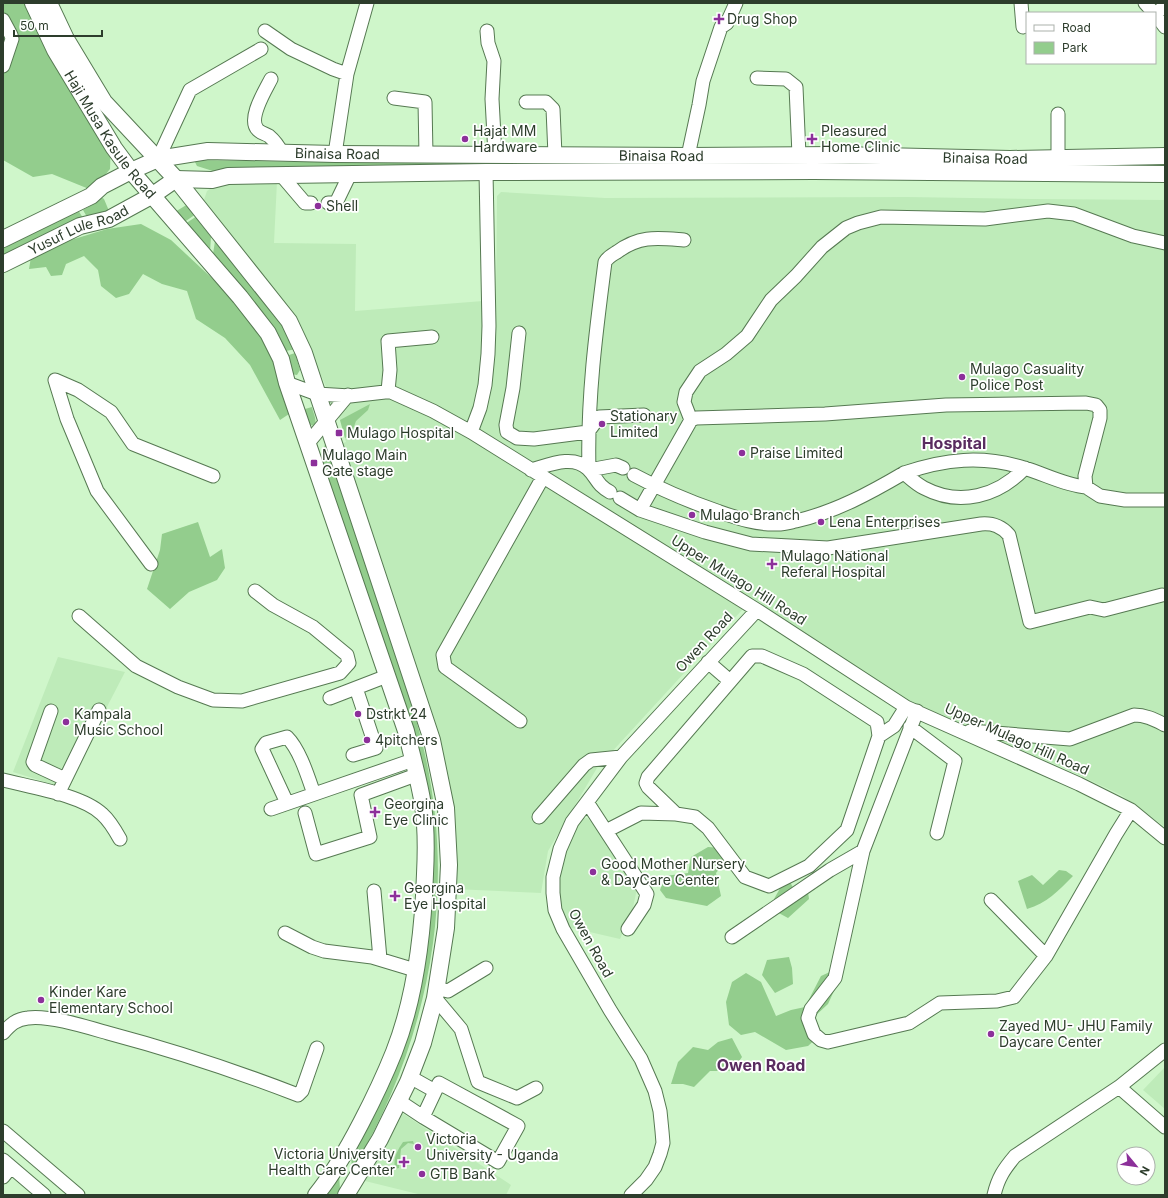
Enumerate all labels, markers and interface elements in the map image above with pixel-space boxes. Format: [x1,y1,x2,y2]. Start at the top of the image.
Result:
place label: Drug Shop [727,10,797,27]
scale bar [14,12,102,38]
legend [1026,12,1156,64]
marker: Drug Shop [714,14,724,24]
text: 50 m [20,18,49,33]
text: Road [1062,20,1091,35]
text: Park [1062,40,1088,55]
street label: Haji Musa Kasule Road [61,67,160,202]
place label: Hajat MM Hardware [473,122,537,155]
place label: Pleasured Home Clinic [821,122,901,155]
marker: Pleasured Home Clinic [806,133,818,145]
marker: Hajat MM Hardware [460,134,470,144]
street label: Binaisa Road [295,144,380,162]
street label: Binaisa Road [619,147,704,164]
street label: Binaisa Road [943,148,1028,167]
place label: Shell [326,197,358,214]
street label: Yusuf Lule Road [25,201,131,258]
marker: Shell [313,201,323,211]
place label: Mulago Casuality Police Post [970,360,1084,393]
marker: Mulago Casuality Police Post [957,372,967,382]
place label: Stationary Limited [610,407,677,440]
marker: Stationary Limited [597,419,607,429]
place label: Mulago Hospital [347,424,454,441]
marker: Mulago Hospital [334,428,344,438]
district label: Hospital [922,433,986,453]
place label: Praise Limited [750,444,843,461]
place label: Mulago Main Gate stage [322,446,407,479]
marker: Praise Limited [737,448,747,458]
marker: Mulago Main Gate stage [309,458,319,468]
place label: Mulago Branch [700,506,800,523]
marker: Mulago Branch [687,510,697,520]
place label: Lena Enterprises [829,513,940,530]
marker: Lena Enterprises [816,517,826,527]
street label: Upper Mulago Hill Road [668,531,810,628]
place label: Mulago National Referal Hospital [781,547,888,580]
marker: Mulago National Referal Hospital [766,558,778,570]
street label: Owen Road [671,608,736,675]
street label: Upper Mulago Hill Road [942,699,1092,778]
place label: Kampala Music School [74,705,163,738]
place label: Dstrkt 24 [366,705,427,722]
marker: Dstrkt 24 [353,709,363,719]
marker: Kampala Music School [61,717,71,727]
place label: 4pitchers [375,731,438,748]
marker: 4pitchers [362,735,372,745]
place label: Georgina Eye Clinic [384,795,449,828]
marker: Georgina Eye Clinic [369,806,381,818]
place label: Good Mother Nursery & DayCare Center [601,855,745,888]
marker: Good Mother Nursery & DayCare Center [588,867,598,877]
place label: Georgina Eye Hospital [404,879,486,912]
marker: Georgina Eye Hospital [389,890,401,902]
street label: Owen Road [566,905,617,980]
place label: Kinder Kare Elementary School [49,983,173,1016]
marker: Kinder Kare Elementary School [36,995,46,1005]
place label: Zayed MU- JHU Family Daycare Center [999,1017,1153,1050]
marker: Zayed MU- JHU Family Daycare Center [986,1029,996,1039]
district label: Owen Road [717,1055,805,1075]
place label: Victoria University - Uganda [426,1130,559,1163]
marker: Victoria University - Uganda [413,1142,423,1152]
place label: Victoria University Health Care Center [268,1145,395,1178]
north arrow [1116,1146,1156,1186]
marker: Victoria University Health Care Center [398,1156,410,1168]
text: N [1137,1164,1153,1178]
place label: GTB Bank [430,1165,495,1182]
marker: GTB Bank [417,1169,427,1179]

